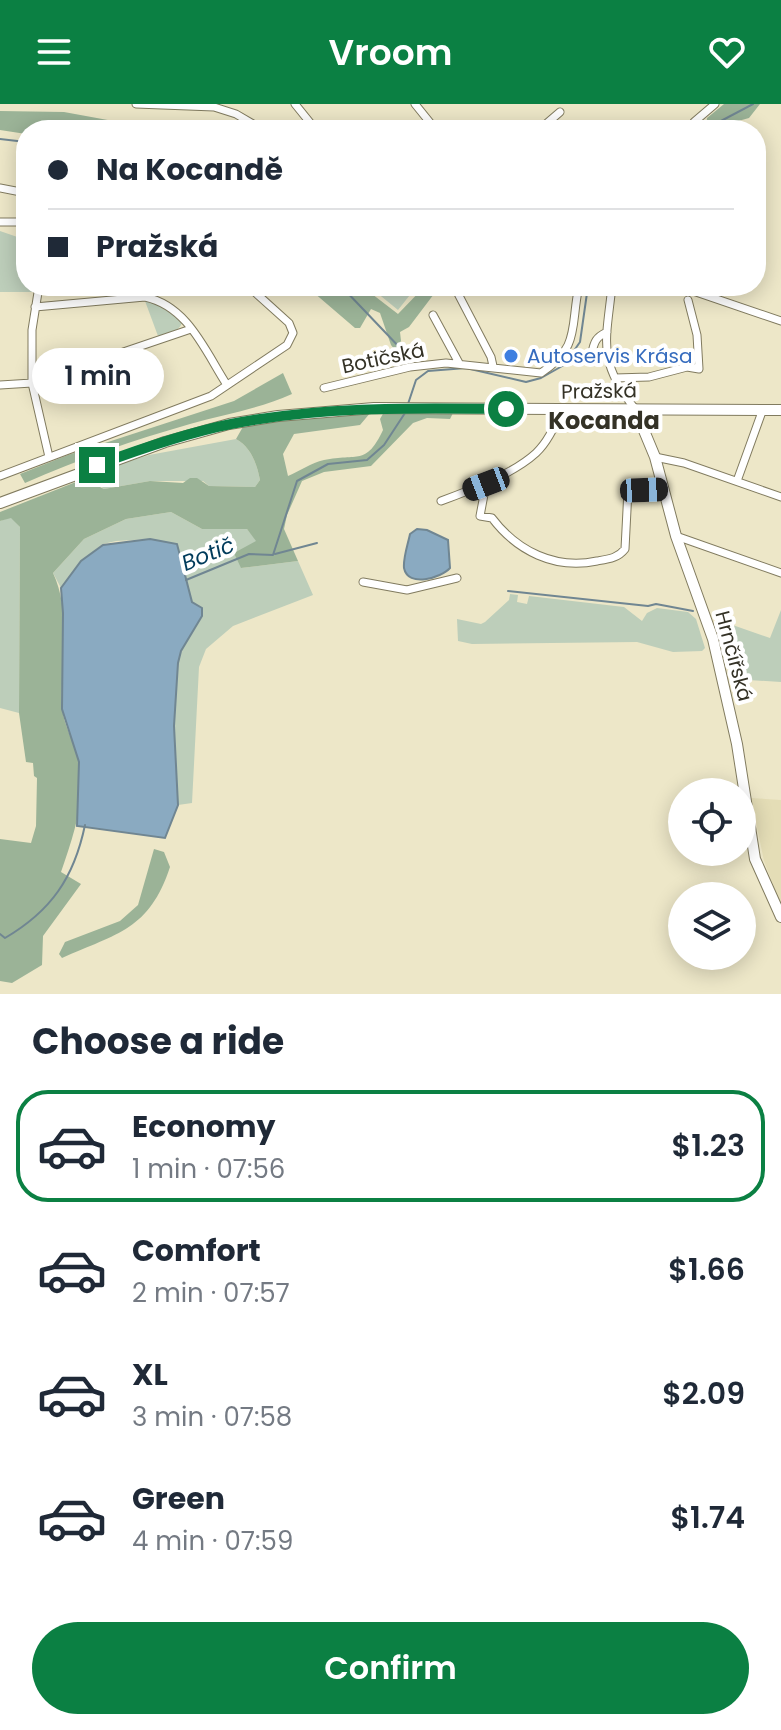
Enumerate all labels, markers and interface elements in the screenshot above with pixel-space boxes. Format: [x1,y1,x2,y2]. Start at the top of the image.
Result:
text: Vroom [329,27,452,78]
icon: menu [32,30,76,74]
icon: heart [705,30,749,74]
text: Na Kocandě [96,148,283,191]
text: Pražská [96,225,218,268]
street label: Botičská [339,336,427,380]
place label: Autoservis Krása [527,342,693,370]
marker: Autoservis Krása [502,347,520,365]
callout: 1 min [31,349,163,405]
text: 1 min [64,358,132,394]
street label: Pražská [561,376,637,406]
route start [488,391,524,427]
district label: Kocanda [548,404,660,437]
route end [79,447,115,483]
car [459,464,513,504]
car [620,477,668,503]
water label: Botič [177,529,239,579]
street label: Hrnčířská [708,608,760,704]
map controls [668,778,756,970]
button: locate [668,778,756,866]
button: layers [668,882,756,970]
text: Choose a ride [32,1016,284,1067]
text: Economy [132,1105,276,1148]
icon: car [36,1110,108,1182]
text: $1.23 [672,1124,745,1167]
text: 1 min · 07:56 [132,1151,285,1187]
text: Comfort [132,1229,261,1272]
icon: car [36,1234,108,1306]
text: $1.66 [668,1248,745,1291]
text: 2 min · 07:57 [132,1275,290,1311]
text: XL [132,1353,168,1396]
icon: car [36,1358,108,1430]
text: $2.09 [662,1372,745,1415]
text: 3 min · 07:58 [132,1399,292,1435]
text: Green [132,1477,225,1520]
icon: car [36,1482,108,1554]
text: $1.74 [670,1496,745,1539]
text: 4 min · 07:59 [132,1523,293,1559]
button: Confirm [32,1622,749,1714]

